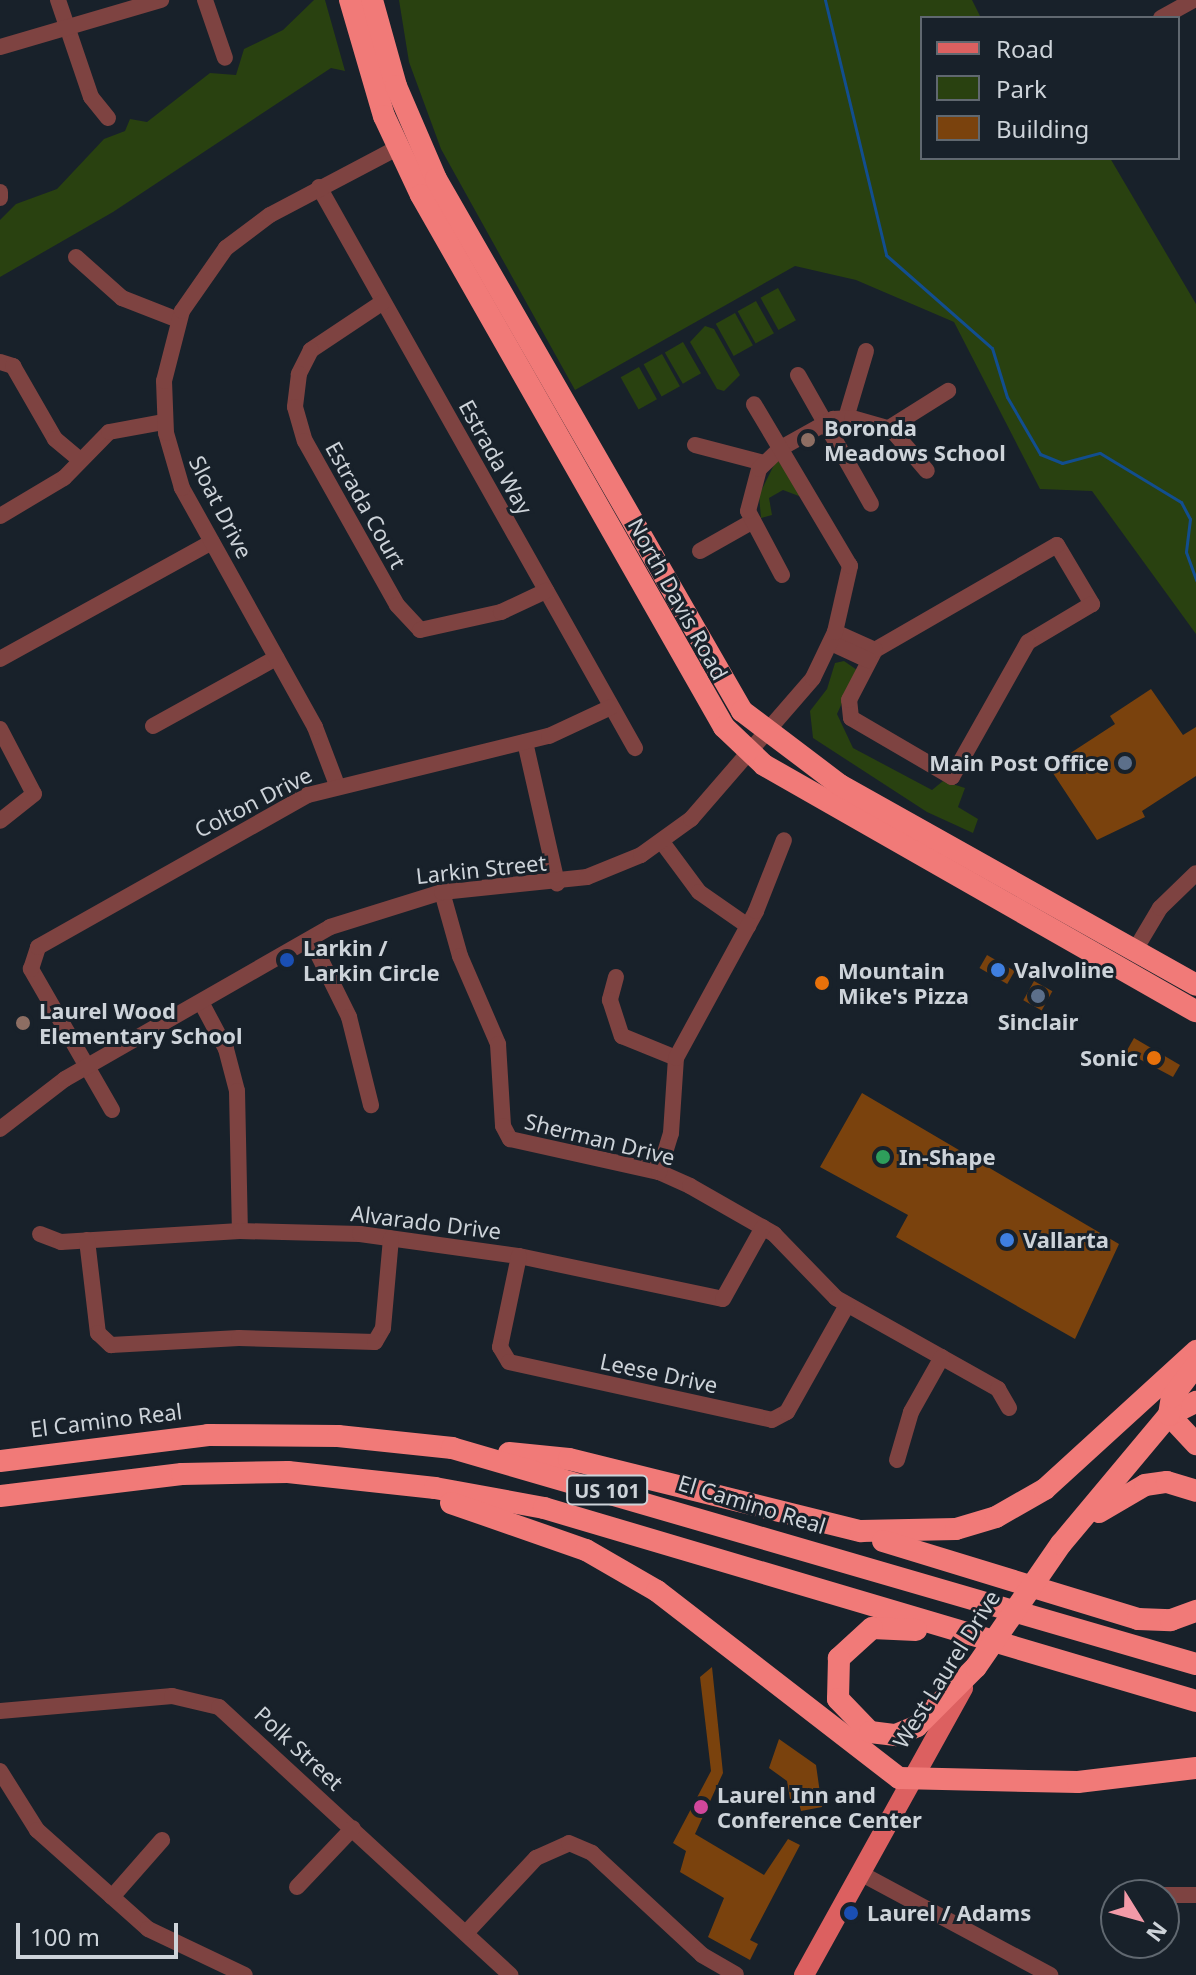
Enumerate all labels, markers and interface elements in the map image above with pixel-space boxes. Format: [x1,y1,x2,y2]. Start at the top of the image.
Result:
legend [920,16,1180,160]
text: Road [996,32,1054,65]
text: Park [996,72,1047,105]
text: Building [996,112,1089,145]
street label: Estrada Way [454,395,538,519]
place label: Boronda Meadows School [824,414,1006,466]
marker: Boronda Meadows School [799,431,817,449]
street label: Estrada Court [320,437,412,573]
street label: Sloat Drive [184,451,258,563]
street label: North Davis Road [623,514,733,684]
place label: Main Post Office [929,750,1109,776]
marker: Main Post Office [1116,754,1134,772]
street label: Colton Drive [190,761,316,843]
street label: Larkin Street [414,849,548,889]
place label: Larkin / Larkin Circle [303,934,440,986]
marker: Larkin / Larkin Circle [278,951,296,969]
place label: Mountain Mike's Pizza [838,957,969,1008]
place label: Valvoline [1014,957,1114,983]
marker: Valvoline [989,961,1007,979]
marker: Mountain Mike's Pizza [813,974,831,992]
marker: Sinclair [1029,987,1047,1005]
place label: Laurel Wood Elementary School [39,997,243,1048]
place label: Sinclair [998,1009,1078,1035]
marker: Laurel Wood Elementary School [14,1014,32,1032]
place label: Sonic [1080,1045,1138,1071]
marker: Sonic [1145,1049,1163,1067]
street label: Sherman Drive [522,1108,678,1170]
place label: In-Shape [899,1144,996,1170]
marker: In-Shape [874,1148,892,1166]
street label: Alvarado Drive [349,1200,503,1244]
place label: Vallarta [1023,1227,1109,1253]
marker: Vallarta [998,1231,1016,1249]
street label: Leese Drive [598,1348,720,1398]
street label: El Camino Real [29,1398,183,1442]
street label: El Camino Real [675,1469,829,1539]
road number: US 101 [565,1474,649,1506]
street label: West Laurel Drive [887,1585,1005,1753]
street label: Polk Street [249,1700,349,1796]
place label: Laurel Inn and Conference Center [717,1781,922,1832]
marker: Laurel Inn and Conference Center [692,1798,710,1816]
north arrow [1100,1879,1180,1959]
place label: Laurel / Adams [867,1900,1031,1926]
marker: Laurel / Adams [842,1904,860,1922]
scale bar [20,1907,182,1957]
text: N [1140,1916,1175,1948]
text: 100 m [30,1920,100,1953]

